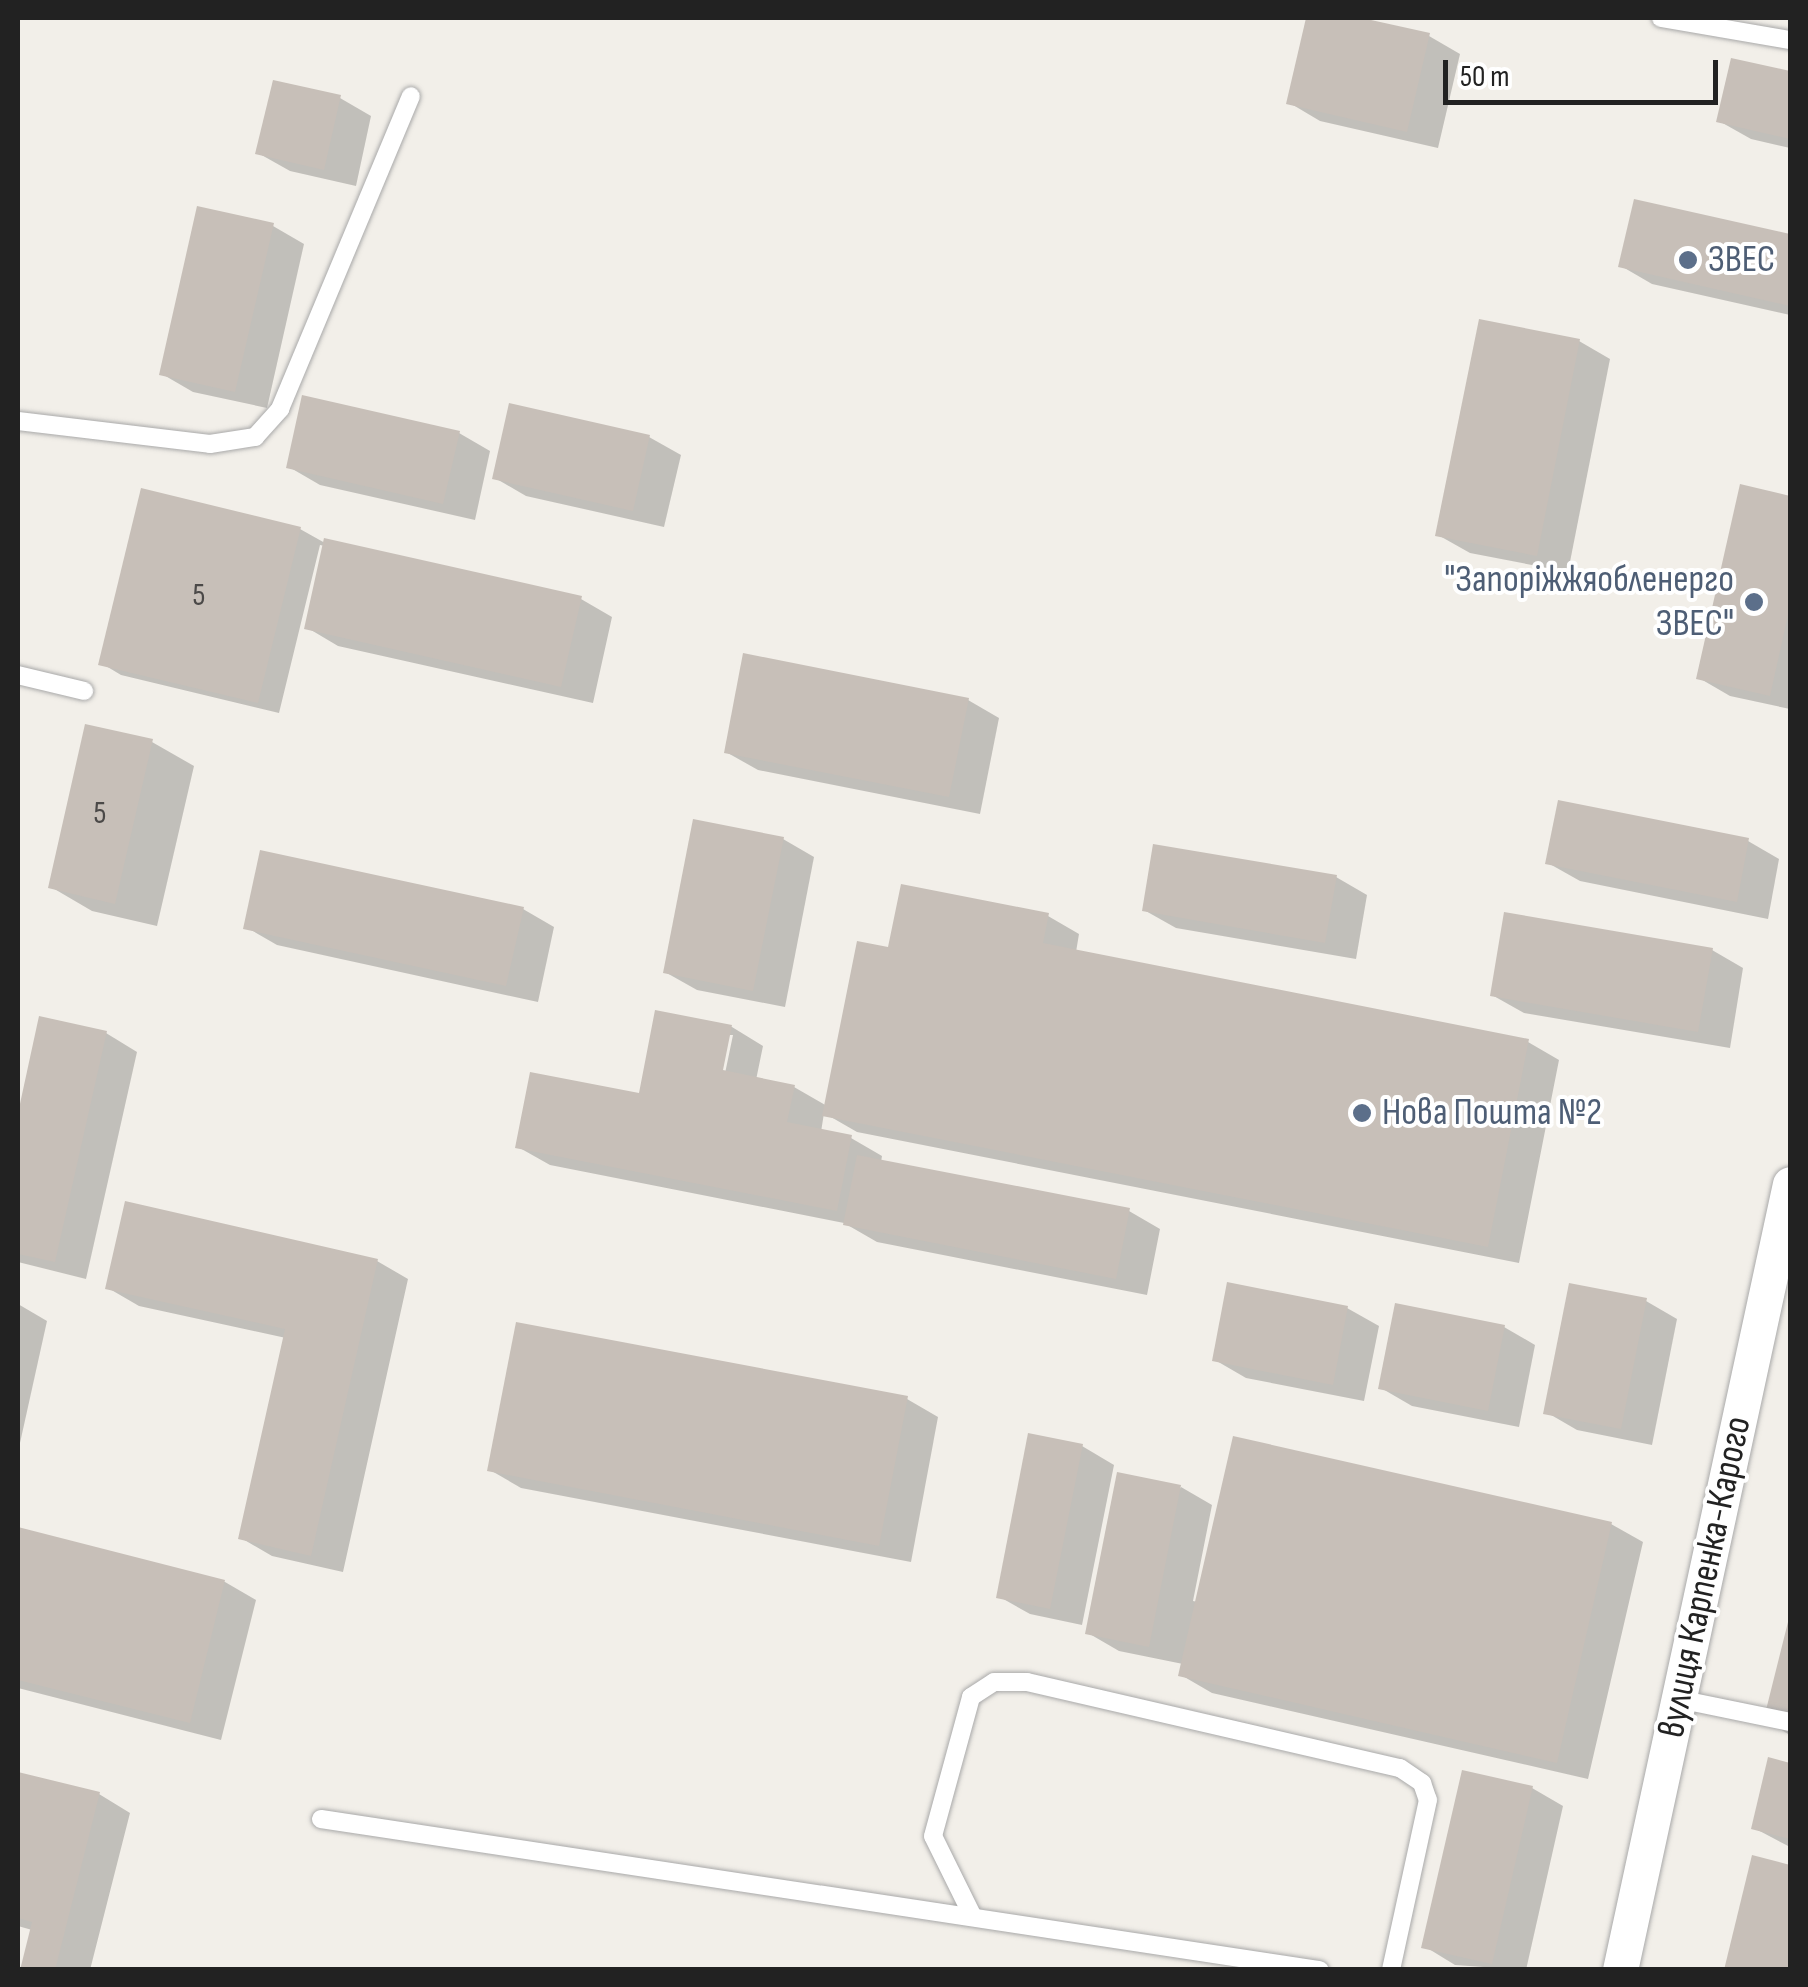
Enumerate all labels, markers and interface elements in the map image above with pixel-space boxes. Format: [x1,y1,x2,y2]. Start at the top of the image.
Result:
scale bar [1448,40,1723,102]
text: 50 m [1460,59,1509,95]
place label: ЗВЕС [1708,237,1775,283]
marker: ЗВЕС [1677,249,1699,271]
place label: "Запоріжжяобленерго ЗВЕС" [1444,557,1734,646]
house number: 5 [193,577,205,615]
marker: "Запоріжжяобленерго ЗВЕС" [1743,591,1765,613]
house number: 5 [94,795,106,833]
place label: Нова Пошта №2 [1382,1090,1602,1136]
marker: Нова Пошта №2 [1351,1102,1373,1124]
street label: вулиця Карпенка-Карого [1649,1412,1761,1742]

